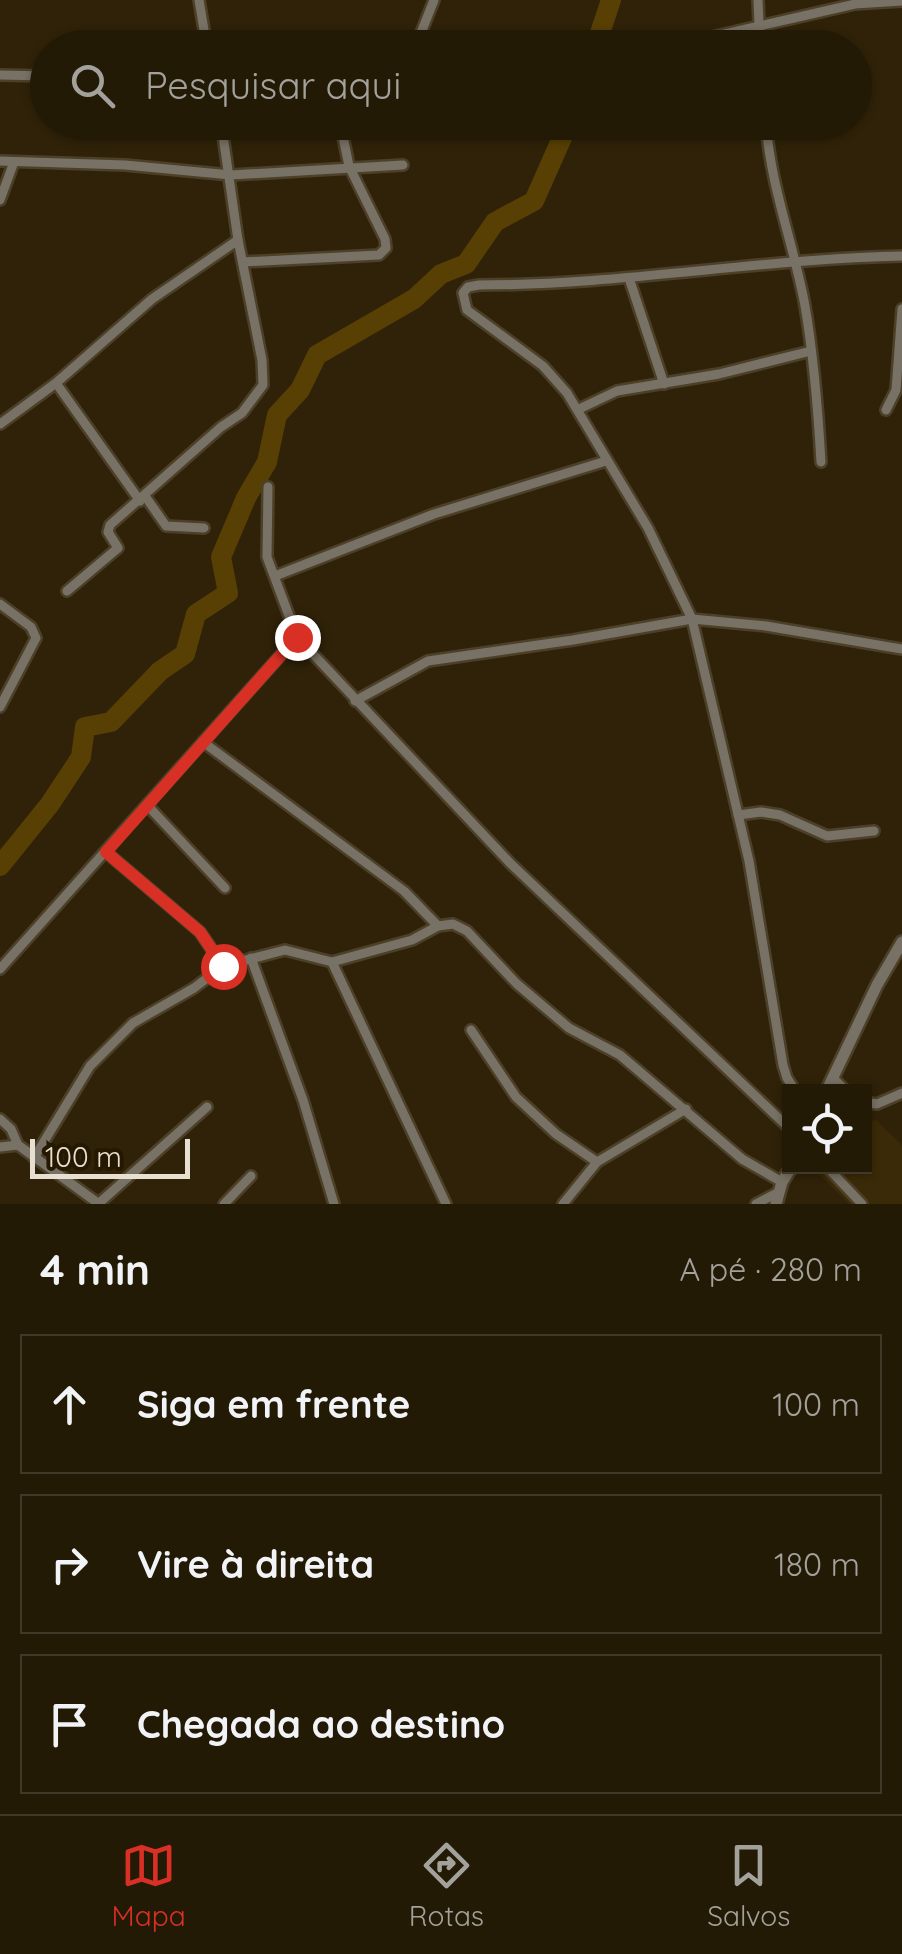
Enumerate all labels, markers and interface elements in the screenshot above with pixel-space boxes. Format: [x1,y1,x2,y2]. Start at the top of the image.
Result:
search box [30,30,872,140]
icon: search [65,58,120,113]
text: Pesquisar aqui [145,61,401,109]
route end [275,615,321,661]
route start [201,944,247,990]
map controls [782,1084,872,1174]
button: locate [782,1084,872,1174]
scale bar [30,1134,190,1178]
text: 100 m [45,1139,122,1174]
text: 4 min [40,1243,150,1296]
text: A pé · 280 m [679,1249,862,1289]
icon: ahead [42,1377,97,1432]
text: Siga em frente [137,1380,410,1428]
text: 100 m [772,1384,860,1424]
icon: right [42,1537,97,1592]
text: Vire à direita [137,1540,374,1588]
text: 180 m [774,1544,860,1584]
icon: arrive [42,1697,97,1752]
text: Chegada ao destino [137,1700,505,1748]
tab: Mapa [112,1838,186,1933]
tab: Rotas [409,1838,484,1933]
tab: Salvos [707,1838,790,1933]

